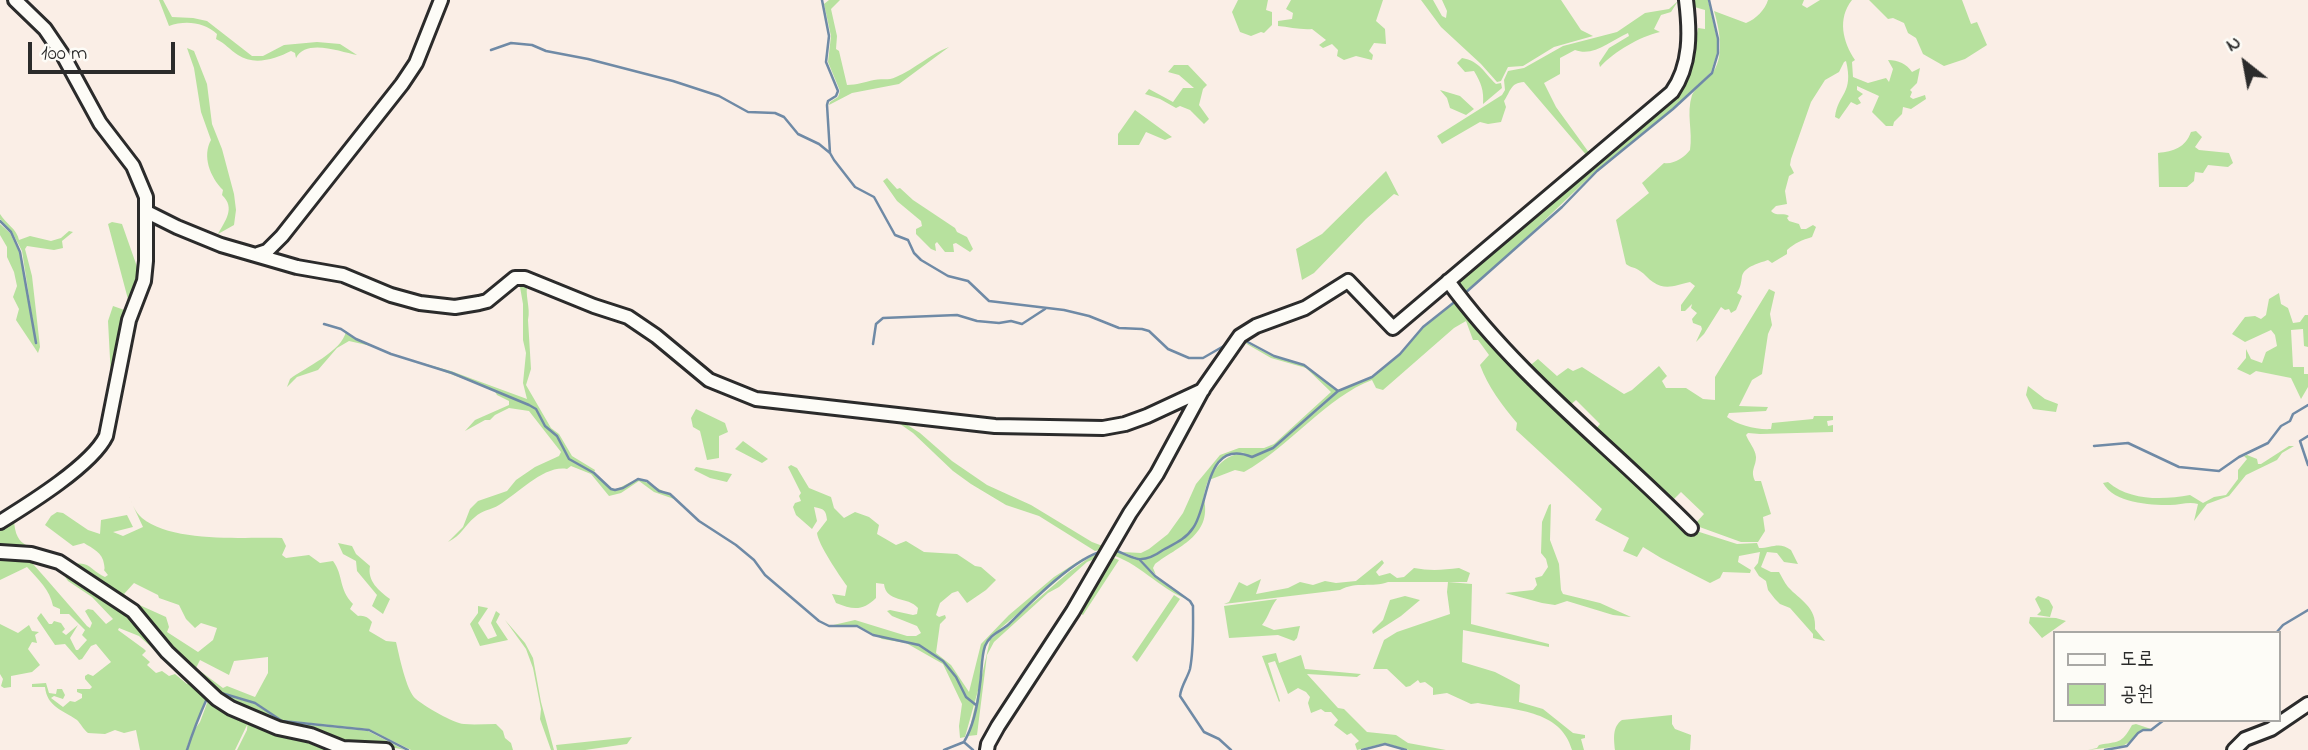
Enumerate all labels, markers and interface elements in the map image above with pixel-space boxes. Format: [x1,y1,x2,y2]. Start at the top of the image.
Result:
scale bar [32,28,178,72]
north arrow [2210,28,2280,98]
text: N [2221,30,2246,59]
text: 100 m [41,39,87,69]
legend [2052,631,2280,722]
text: 도로 [2120,645,2154,675]
text: 공원 [2120,680,2154,710]

